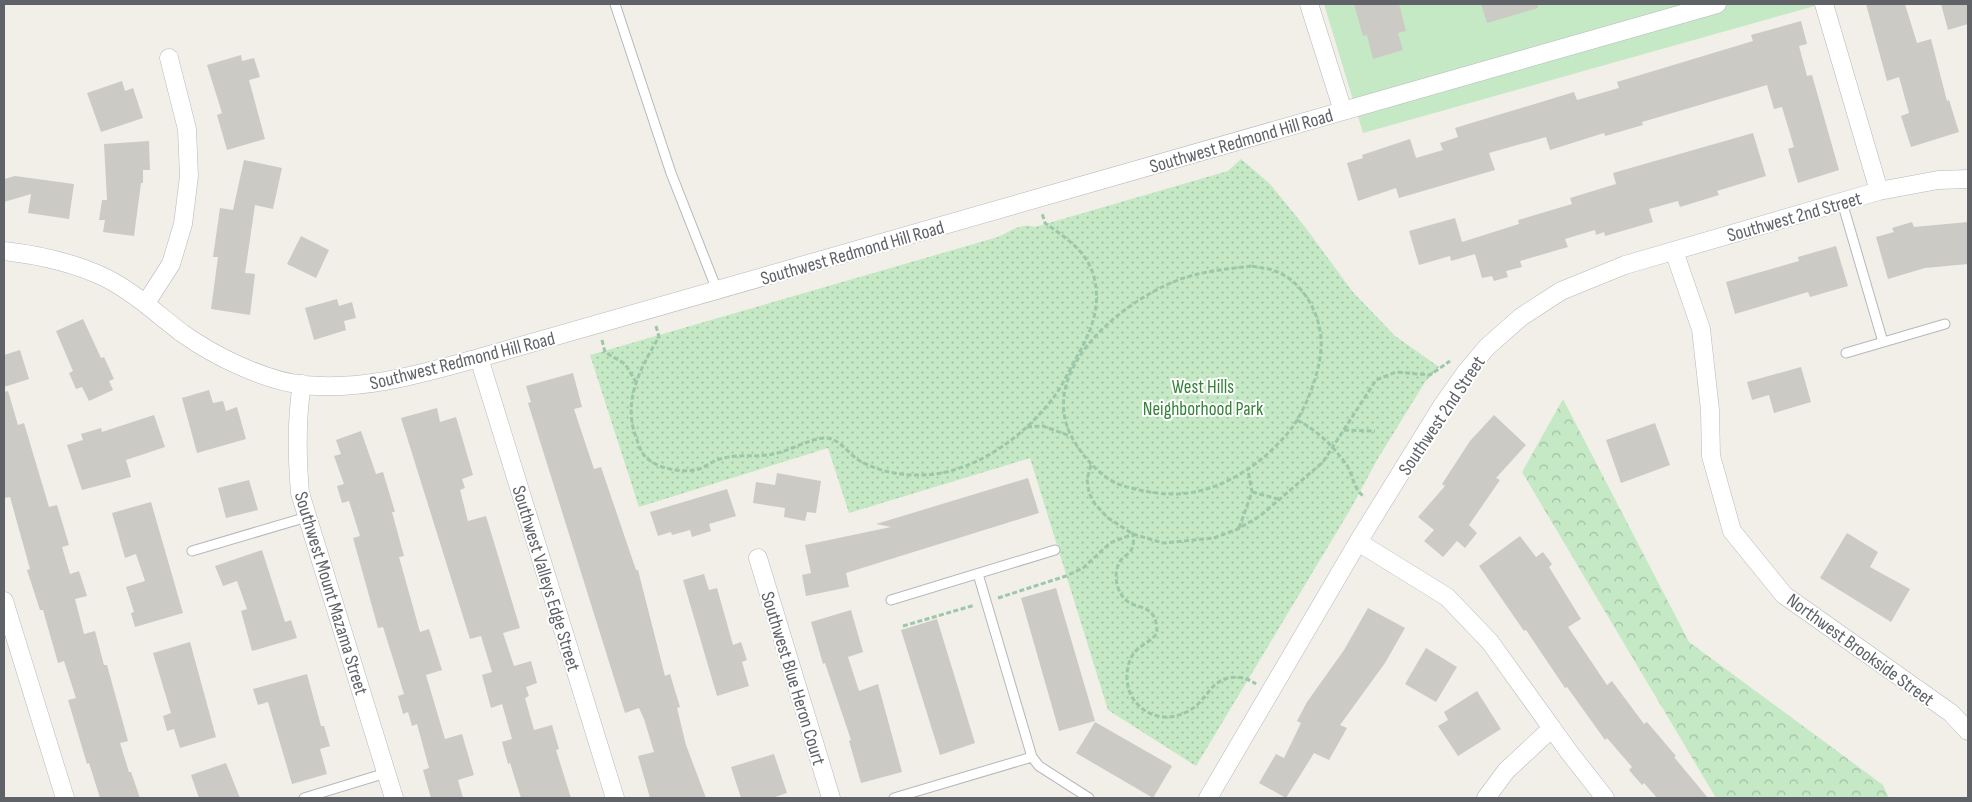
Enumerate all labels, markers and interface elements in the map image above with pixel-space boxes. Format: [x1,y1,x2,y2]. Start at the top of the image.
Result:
street label: Southwest Redmond Hill Road [1147,104,1336,179]
street label: Southwest 2nd Street [1725,187,1864,248]
street label: Southwest Redmond Hill Road [758,216,947,291]
street label: Southwest Redmond Hill Road [367,327,557,396]
street label: Southwest 2nd Street [1394,352,1491,480]
park label: West Hills Neighborhood Park [1143,376,1264,421]
street label: Southwest Valleys Edge Street [506,483,585,674]
street label: Southwest Mount Mazama Street [289,489,373,698]
street label: Southwest Blue Heron Court [755,589,830,768]
street label: Northwest Brookside Street [1782,589,1938,711]

